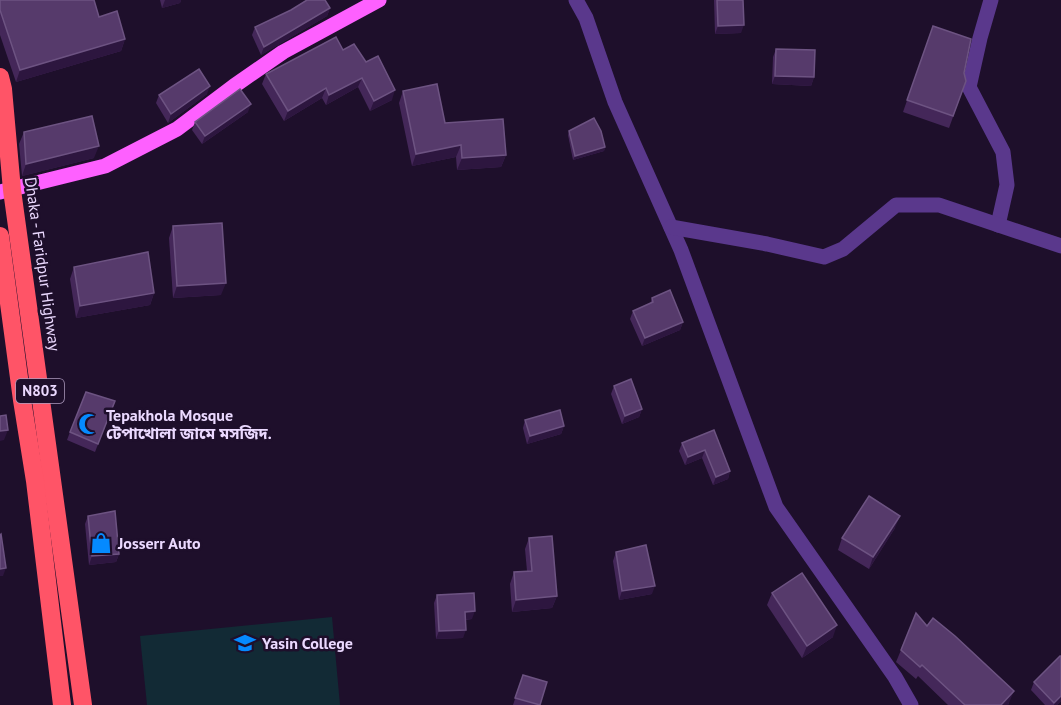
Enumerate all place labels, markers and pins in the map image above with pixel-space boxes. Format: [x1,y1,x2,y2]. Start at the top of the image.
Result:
place label: Tepakhola Mosque টেপাখোলা জামে মসজিদ. [106,405,272,443]
mosque icon: Tepakhola Mosque টেপাখোলা জামে মসজিদ. [77,412,101,436]
shop icon: Josserr Auto [89,531,113,555]
place label: Josserr Auto [117,533,201,553]
school or university icon: Yasin College [233,631,257,655]
place label: Yasin College [261,633,353,653]

